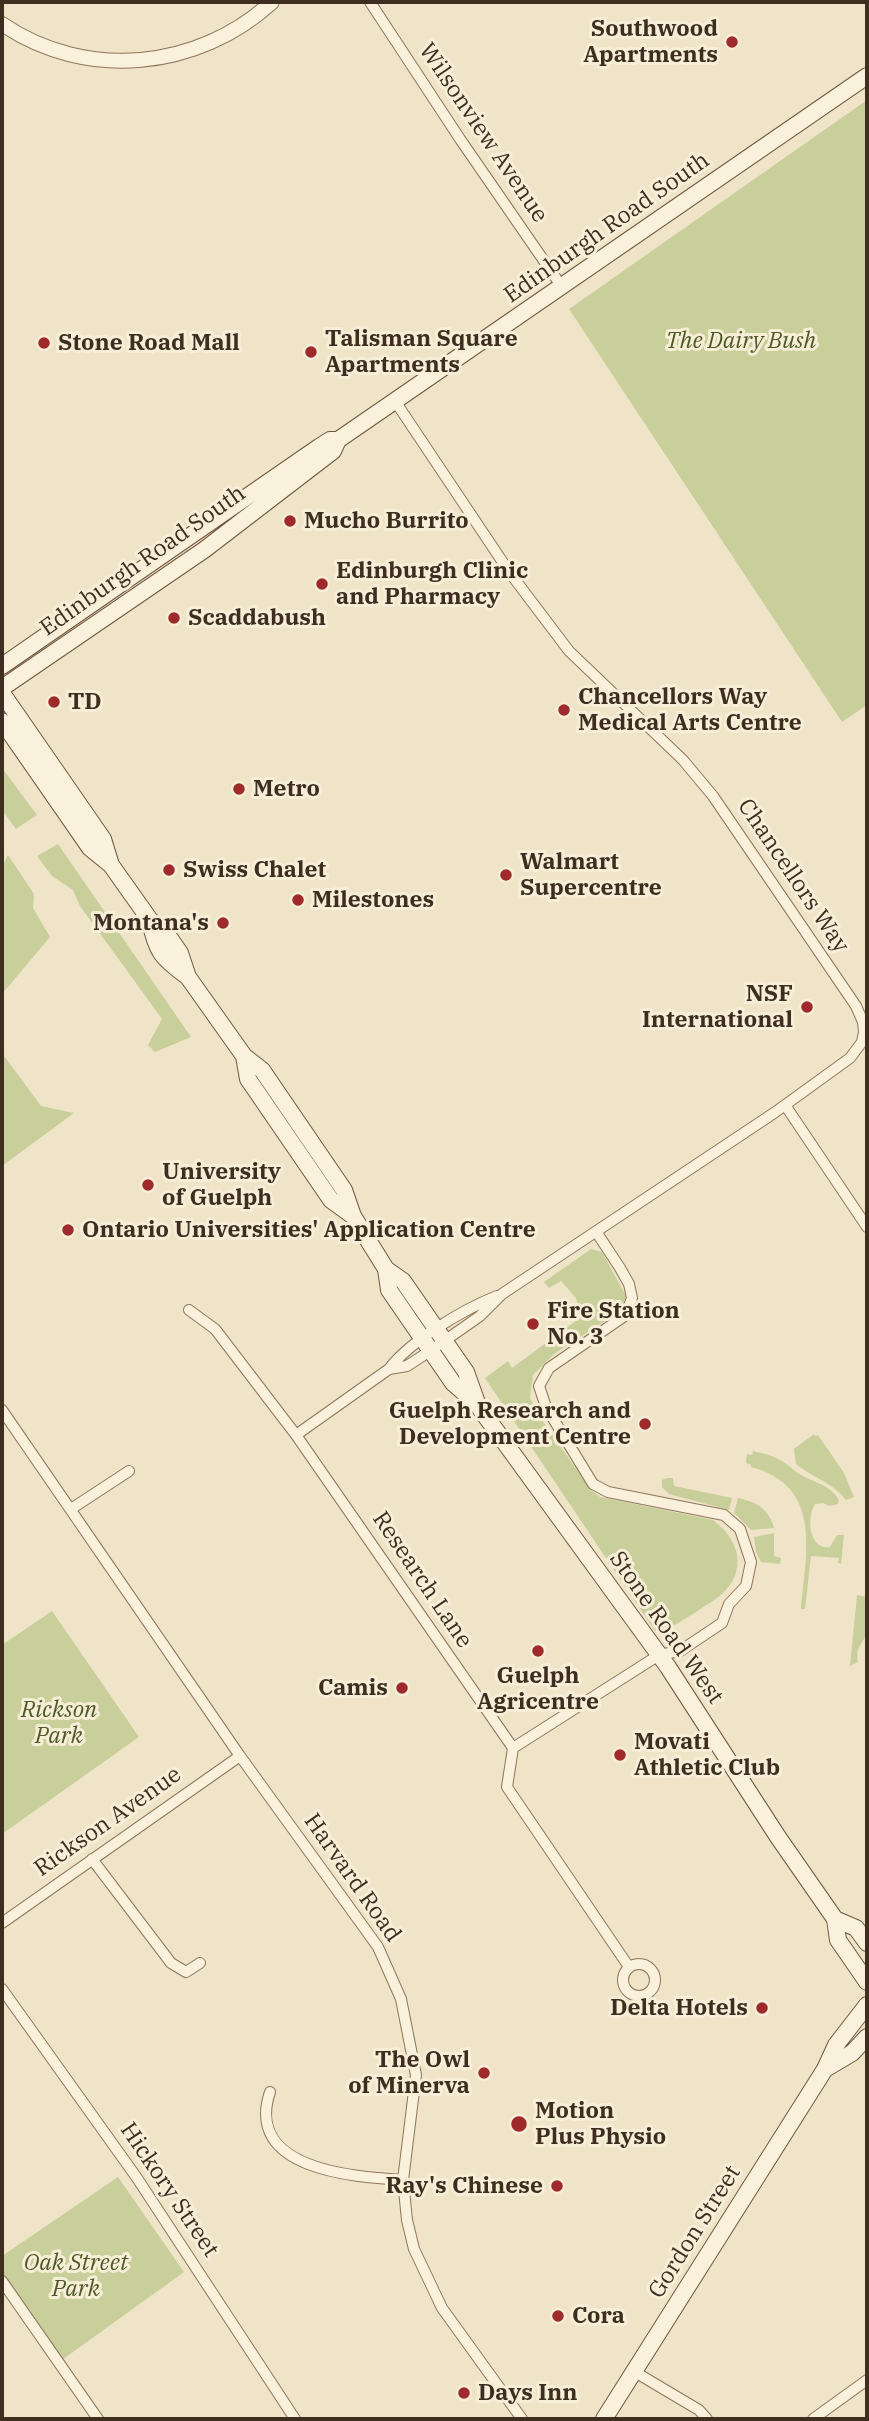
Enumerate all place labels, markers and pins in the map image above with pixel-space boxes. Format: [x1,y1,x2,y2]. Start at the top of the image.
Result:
place label: Southwood Apartments [583,15,718,69]
marker: Southwood Apartments [724,34,740,50]
place label: Talisman Square Apartments [325,325,518,379]
place label: Stone Road Mall [58,329,240,357]
marker: Stone Road Mall [36,335,52,351]
marker: Talisman Square Apartments [303,344,319,360]
place label: Mucho Burrito [304,507,469,535]
marker: Mucho Burrito [282,513,298,529]
place label: Edinburgh Clinic and Pharmacy [336,557,528,611]
marker: Edinburgh Clinic and Pharmacy [314,576,330,592]
place label: Scaddabush [188,604,326,632]
marker: Scaddabush [166,610,182,626]
place label: Chancellors Way Medical Arts Centre [578,683,802,737]
place label: TD [68,688,102,716]
marker: TD [46,694,62,710]
marker: Chancellors Way Medical Arts Centre [556,702,572,718]
place label: Metro [253,775,320,803]
marker: Metro [231,781,247,797]
place label: Walmart Supercentre [520,848,662,902]
place label: Swiss Chalet [183,856,326,884]
marker: Swiss Chalet [161,862,177,878]
marker: Walmart Supercentre [498,867,514,883]
place label: Milestones [312,886,434,914]
marker: Milestones [290,892,306,908]
place label: Montana's [93,909,209,937]
marker: Montana's [215,915,231,931]
place label: NSF International [642,980,793,1034]
marker: NSF International [799,999,815,1015]
place label: University of Guelph [162,1158,281,1212]
marker: University of Guelph [140,1177,156,1193]
place label: Ontario Universities' Application Centre [82,1216,536,1244]
marker: Ontario Universities' Application Centre [60,1222,76,1238]
place label: Fire Station No. 3 [547,1297,680,1351]
marker: Fire Station No. 3 [525,1316,541,1332]
place label: Guelph Research and Development Centre [389,1397,631,1451]
marker: Guelph Research and Development Centre [637,1416,653,1432]
marker: Guelph Agricentre [530,1643,546,1659]
place label: Guelph Agricentre [477,1662,599,1716]
place label: Camis [318,1674,388,1702]
marker: Camis [394,1680,410,1696]
place label: Movati Athletic Club [634,1728,780,1782]
marker: Movati Athletic Club [612,1747,628,1763]
place label: Delta Hotels [610,1994,748,2022]
marker: Delta Hotels [754,2000,770,2016]
place label: The Owl of Minerva [348,2046,470,2100]
marker: The Owl of Minerva [476,2065,492,2081]
place label: Motion Plus Physio [535,2097,666,2151]
marker: Motion Plus Physio [509,2114,529,2134]
place label: Ray's Chinese [386,2172,543,2200]
marker: Ray's Chinese [549,2178,565,2194]
place label: Cora [572,2302,625,2330]
marker: Cora [550,2308,566,2324]
place label: Days Inn [478,2379,578,2407]
marker: Days Inn [456,2385,472,2401]

